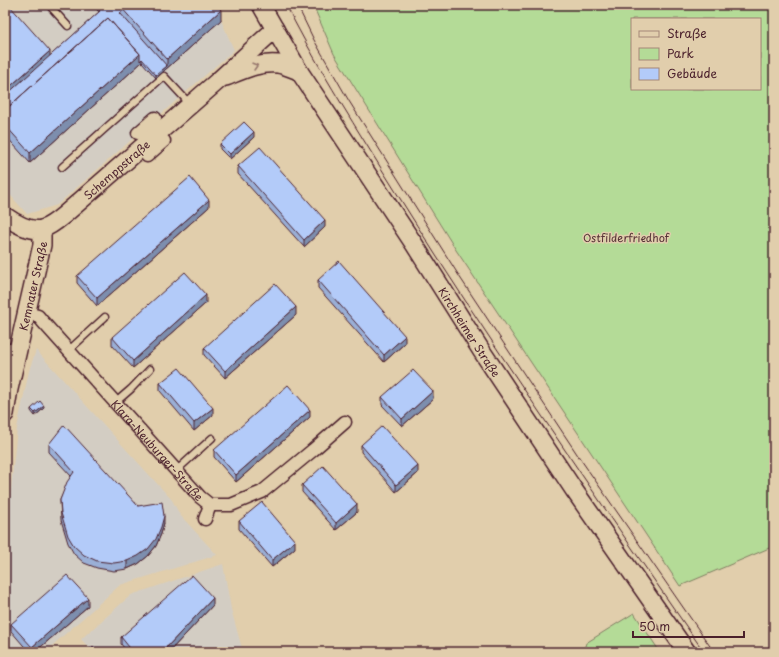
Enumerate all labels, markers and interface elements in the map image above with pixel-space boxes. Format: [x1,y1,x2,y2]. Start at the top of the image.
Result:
legend [631,18,761,90]
text: Straße [667,24,707,42]
text: Park [667,44,694,62]
one-way arrow [251,62,258,71]
text: Gebäude [667,64,717,82]
street label: Schemppstraße [79,136,153,203]
park label: Ostfilderfriedhof [583,229,670,246]
street label: Kemnater Straße [14,241,50,332]
street label: Kirchheimer Straße [435,284,505,380]
street label: Klara-Neuburger-Straße [108,396,208,504]
scale bar [633,613,744,639]
text: 50 m [639,617,670,635]

